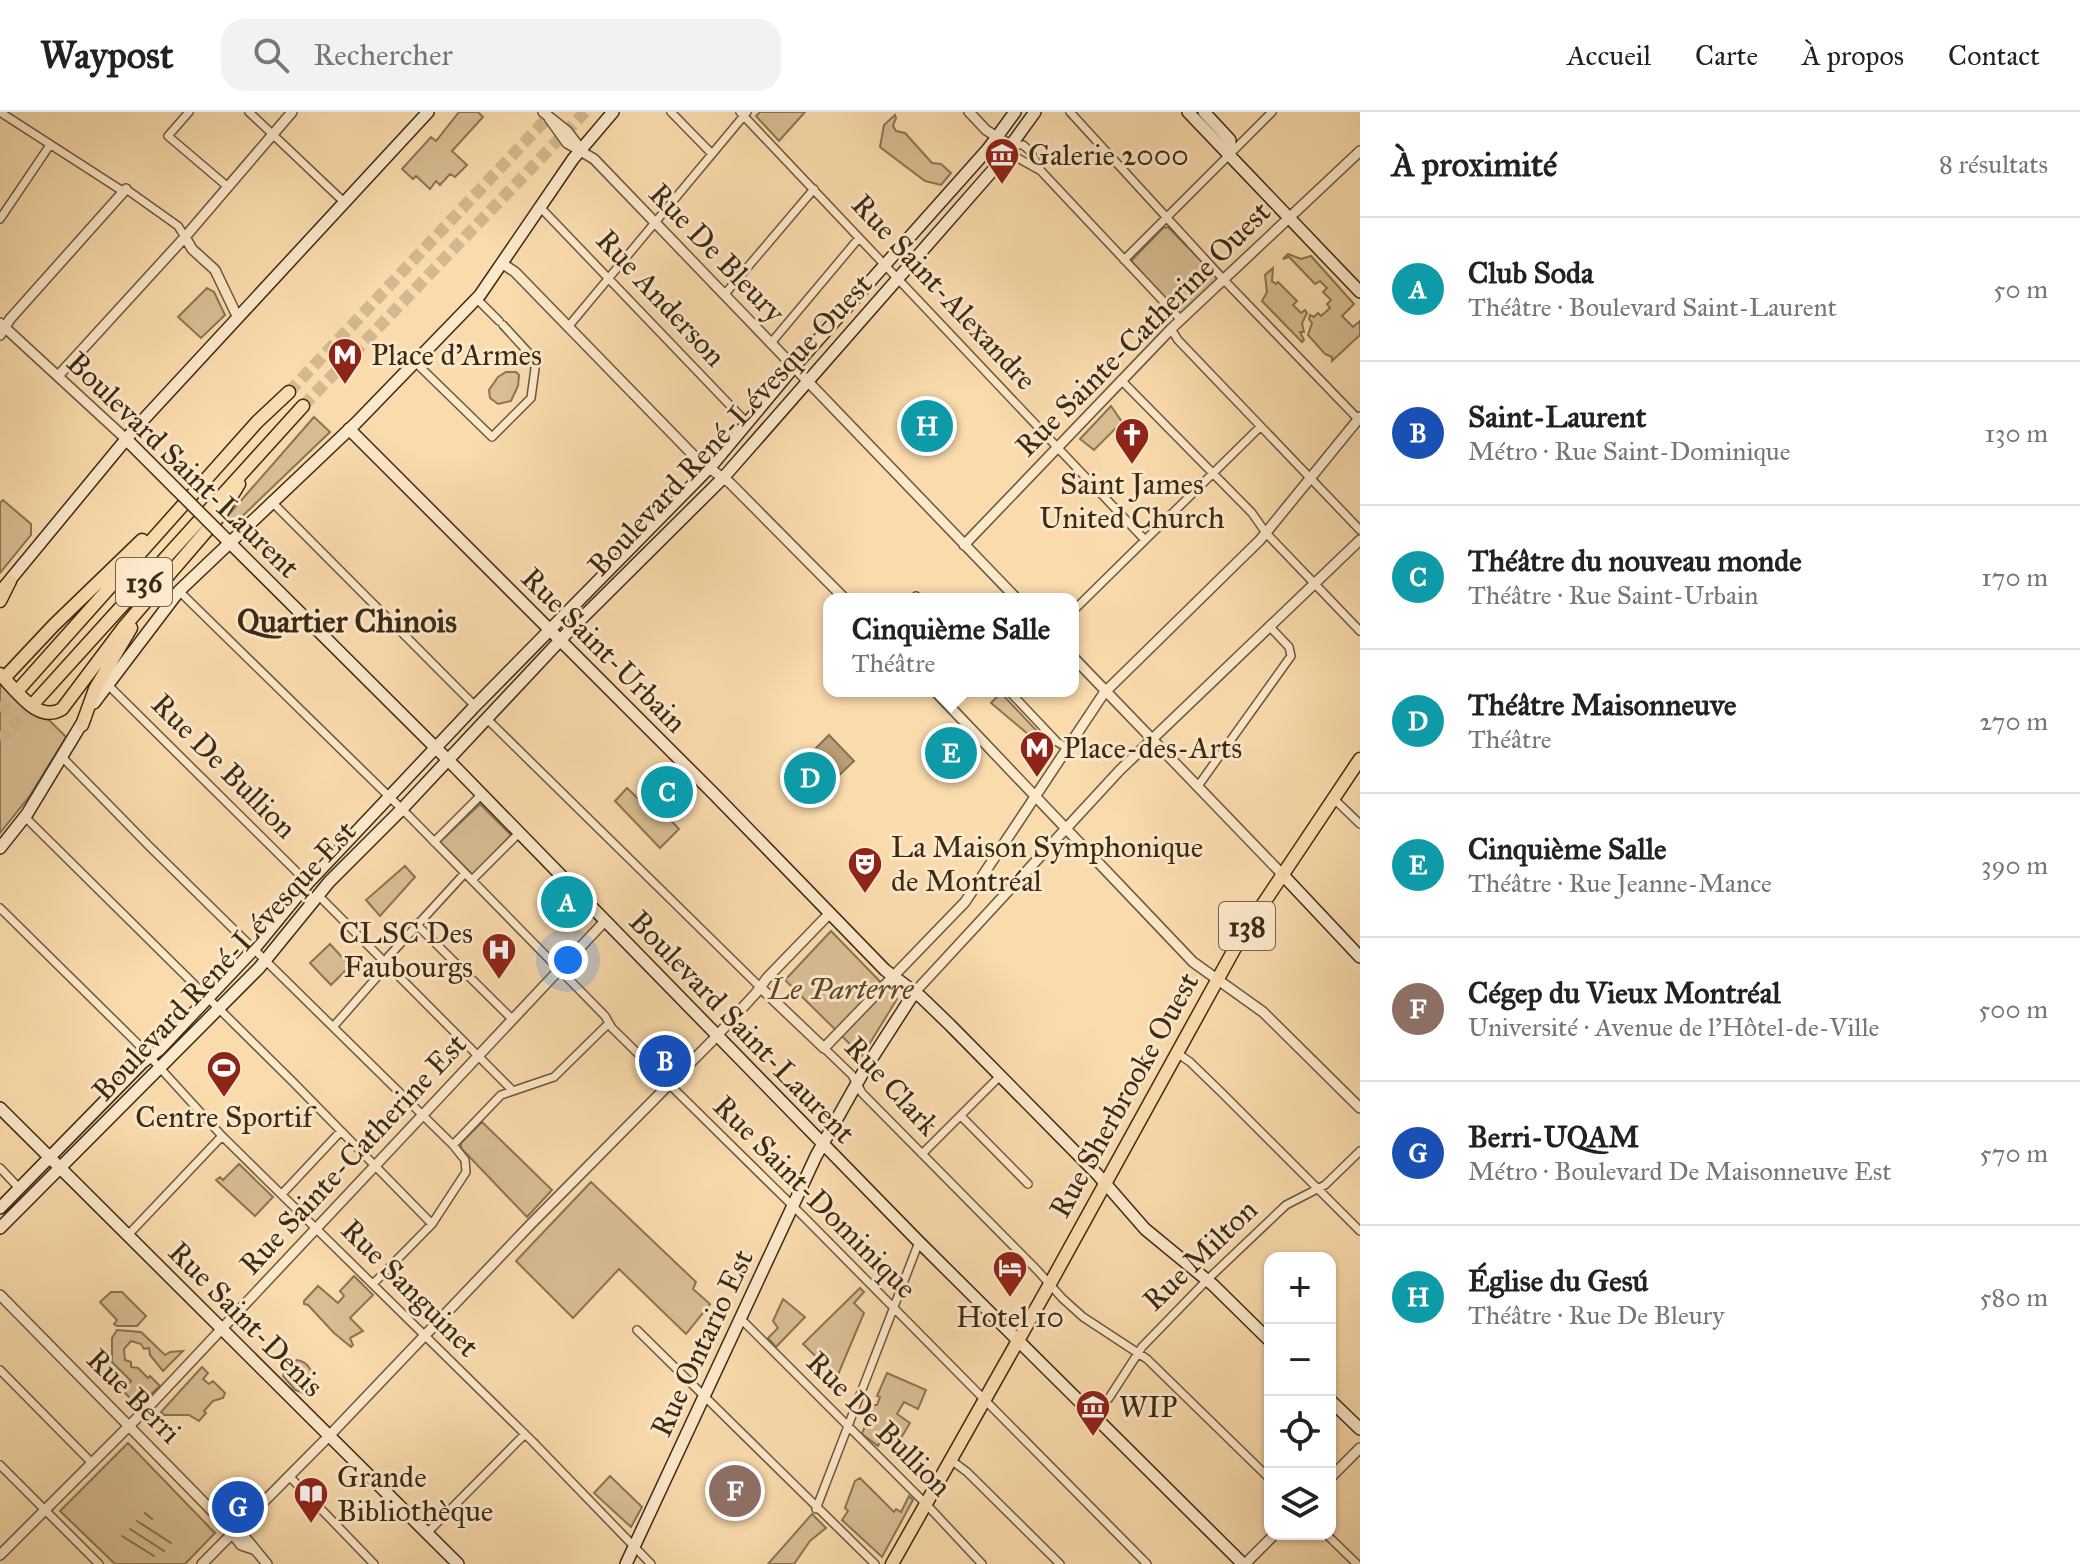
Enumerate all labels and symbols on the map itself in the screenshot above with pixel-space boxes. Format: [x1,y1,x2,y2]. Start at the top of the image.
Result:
museum icon: Galerie 2000 [983,136,1021,186]
place label: Galerie 2000 [1028,137,1189,173]
street label: Rue De Bleury [642,176,793,331]
street label: Rue Saint-Alexandre [844,187,1044,397]
street label: Rue Sainte-Catherine Ouest [1008,194,1278,464]
street label: Rue Anderson [589,222,733,374]
street label: Boulevard René-Lévesque Ouest [580,266,880,583]
metro station icon: Place d’Armes [326,336,364,386]
place label: Place d’Armes [371,337,542,373]
street label: Boulevard Saint-Laurent [59,345,307,586]
pin: H [901,396,953,456]
church icon: Saint James United Church [1113,416,1151,466]
place label: Saint James United Church [1039,466,1225,536]
road number: 136 [116,558,172,606]
street label: Rue Saint-Urbain [514,560,694,740]
district label: Quartier Chinois [237,602,457,641]
street label: Rue De Bullion [144,686,304,846]
pin: E [925,723,977,783]
metro station icon: Place-des-Arts [1018,729,1056,779]
place label: Place-des-Arts [1063,730,1242,766]
pin: D [784,748,836,808]
pin: C [641,762,693,822]
street label: Boulevard René-Lévesque Est [85,813,364,1109]
place label: La Maison Symphonique de Montréal [891,829,1203,899]
theatre icon: La Maison Symphonique de Montréal [846,845,884,895]
pin: A [541,872,593,932]
road number: 138 [1219,902,1275,950]
street label: Boulevard Saint-Laurent [622,903,862,1151]
place label: CLSC Des Faubourgs [339,915,473,985]
hospital icon: CLSC Des Faubourgs [480,931,518,981]
your location [548,940,588,980]
street label: Rue Sherbrooke Ouest [1042,966,1207,1224]
park label: Le Parterre [767,971,914,1007]
street label: Rue Sainte-Catherine Est [232,1026,474,1282]
street label: Rue Clark [837,1029,947,1143]
pin: B [639,1031,691,1091]
sports icon: Centre Sportif [205,1049,243,1099]
street label: Rue Saint-Dominique [706,1088,924,1306]
place label: Centre Sportif [135,1099,318,1135]
street label: Rue Milton [1135,1192,1265,1318]
street label: Rue Sanguinet [334,1212,487,1365]
street label: Rue Saint-Denis [161,1234,331,1404]
street label: Rue Ontario Est [643,1243,761,1442]
hotel icon: Hotel 10 [991,1249,1029,1299]
place label: Hotel 10 [956,1299,1064,1335]
street label: Rue Berri [79,1341,189,1451]
street label: Rue De Bullion [799,1344,959,1504]
museum icon: WIP [1074,1388,1112,1438]
place label: WIP [1119,1389,1178,1425]
place label: Grande Bibliothèque [337,1459,493,1529]
pin: F [709,1461,761,1521]
library icon: Grande Bibliothèque [292,1475,330,1525]
pin: G [212,1477,264,1537]

